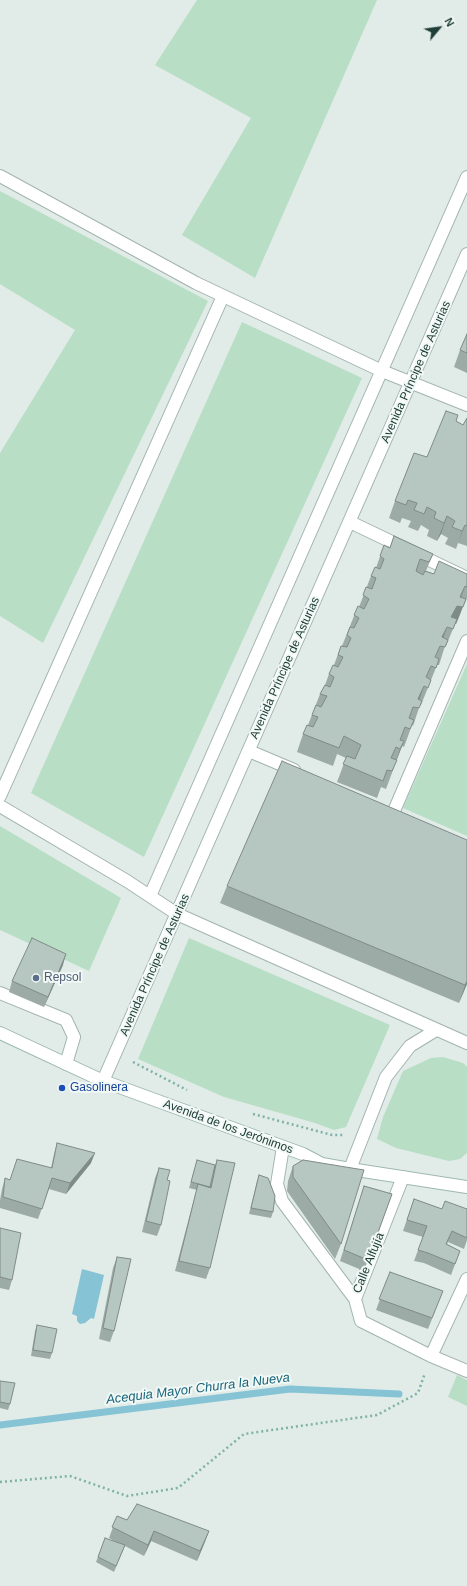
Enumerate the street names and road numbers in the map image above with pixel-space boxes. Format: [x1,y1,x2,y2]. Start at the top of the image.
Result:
street label: Avenida Príncipe de Asturias [378,299,454,445]
street label: Avenida Príncipe de Asturias [247,595,323,741]
street label: Avenida Príncipe de Asturias [117,892,193,1038]
street label: Avenida de los Jerónimos [161,1097,295,1157]
street label: Calle Alfujía [350,1231,388,1295]

